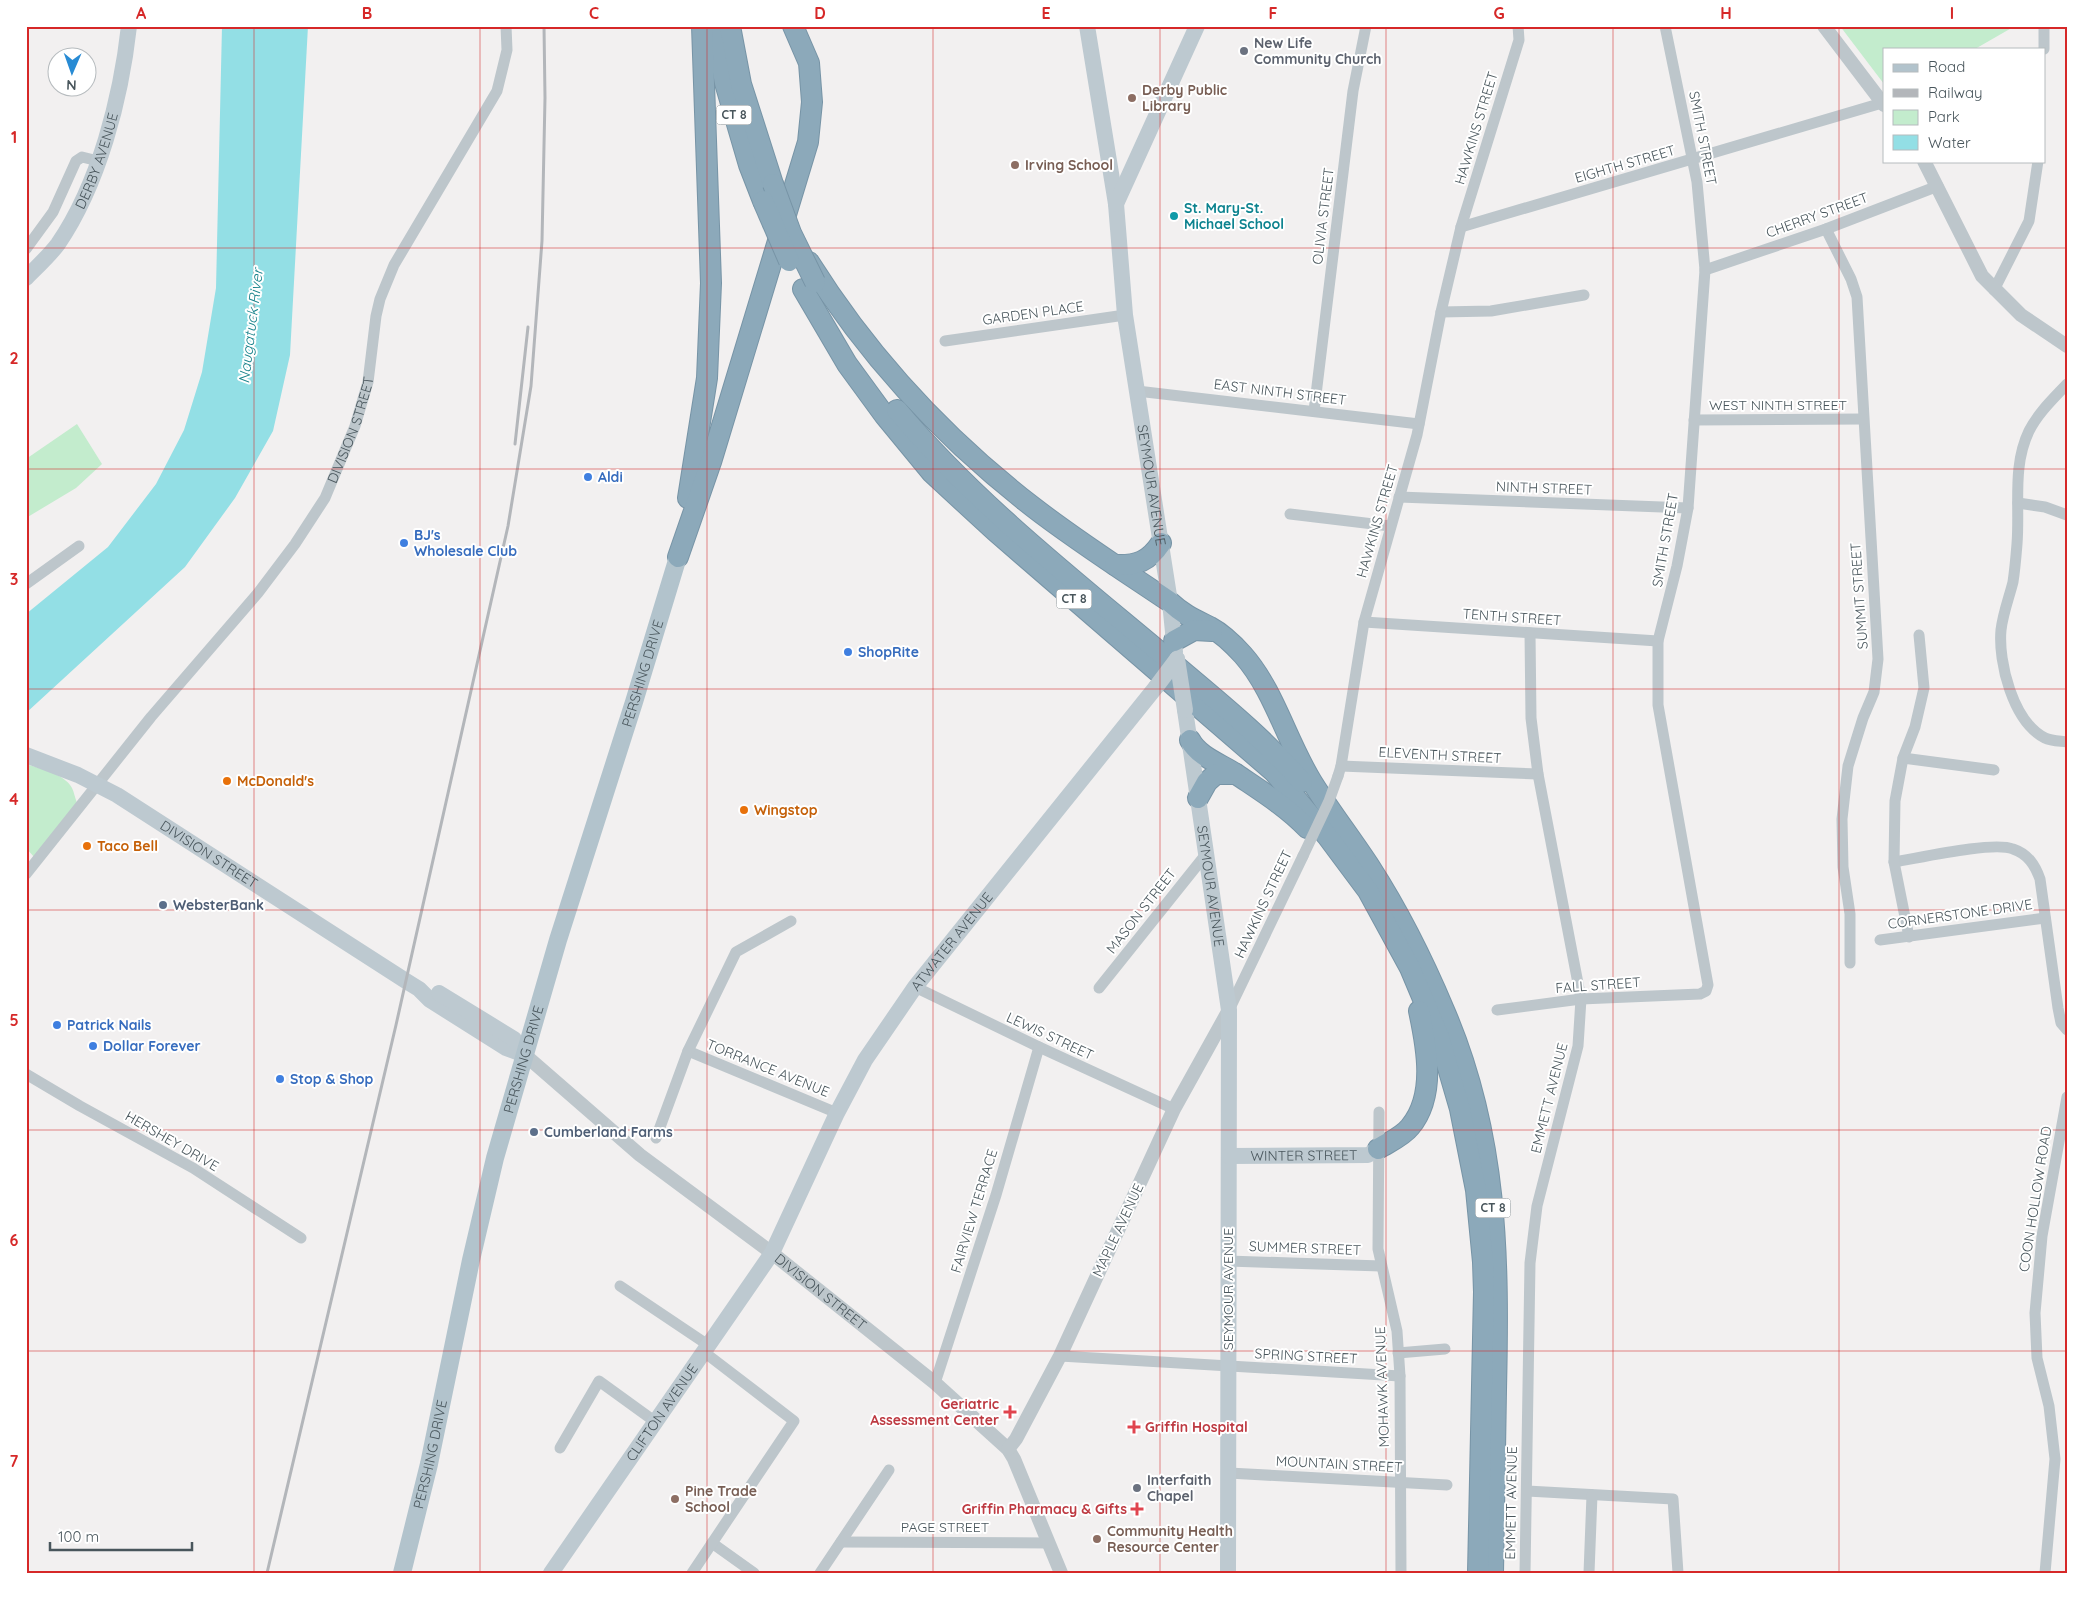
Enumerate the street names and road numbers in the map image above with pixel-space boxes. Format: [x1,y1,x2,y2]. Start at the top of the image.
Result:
street label: HAWKINS STREET [1450,69,1502,187]
street label: SMITH STREET [1685,89,1721,187]
road number: CT 8 [716,106,752,124]
street label: DERBY AVENUE [71,111,122,212]
street label: EIGHTH STREET [1573,141,1677,187]
street label: OLIVIA STREET [1308,167,1338,265]
street label: CHERRY STREET [1763,188,1871,242]
street label: GARDEN PLACE [981,297,1085,329]
street label: DIVISION STREET [323,375,378,486]
street label: EAST NINTH STREET [1213,375,1347,409]
street label: WEST NINTH STREET [1709,396,1847,414]
street label: SEYMOUR AVENUE [1133,423,1170,547]
street label: HAWKINS STREET [1352,462,1402,580]
street label: NINTH STREET [1496,477,1592,499]
street label: SMITH STREET [1648,491,1682,589]
street label: SUMMIT STREET [1846,542,1872,650]
road number: CT 8 [1056,590,1092,608]
street label: TENTH STREET [1462,605,1562,629]
street label: PERSHING DRIVE [618,618,667,729]
street label: ELEVENTH STREET [1378,743,1502,767]
street label: DIVISION STREET [157,816,261,892]
street label: SEYMOUR AVENUE [1193,824,1229,948]
street label: HAWKINS STREET [1230,847,1296,961]
street label: MASON STREET [1102,865,1180,957]
street label: ATWATER AVENUE [907,889,997,994]
street label: CORNERSTONE DRIVE [1887,895,2033,933]
street label: FALL STREET [1555,973,1641,997]
street label: PERSHING DRIVE [499,1003,548,1115]
street label: LEWIS STREET [1004,1008,1096,1064]
street label: TORRANCE AVENUE [704,1035,832,1101]
street label: EMMETT AVENUE [1527,1041,1571,1155]
street label: HERSHEY DRIVE [122,1107,222,1175]
street label: COON HOLLOW ROAD [2015,1125,2055,1273]
street label: WINTER STREET [1250,1146,1358,1165]
street label: FAIRVIEW TERRACE [947,1147,1001,1275]
street label: MAPLE AVENUE [1088,1180,1148,1280]
road number: CT 8 [1476,1198,1510,1218]
street label: SEYMOUR AVENUE [1219,1228,1237,1350]
street label: SUMMER STREET [1249,1237,1361,1259]
street label: DIVISION STREET [771,1250,870,1334]
street label: MOHAWK AVENUE [1371,1326,1393,1448]
street label: SPRING STREET [1254,1344,1358,1368]
street label: CLIFTON AVENUE [622,1360,702,1465]
street label: PERSHING DRIVE [409,1398,451,1511]
street label: EMMETT AVENUE [1501,1446,1521,1560]
street label: MOUNTAIN STREET [1275,1452,1403,1476]
street label: PAGE STREET [901,1518,989,1536]

